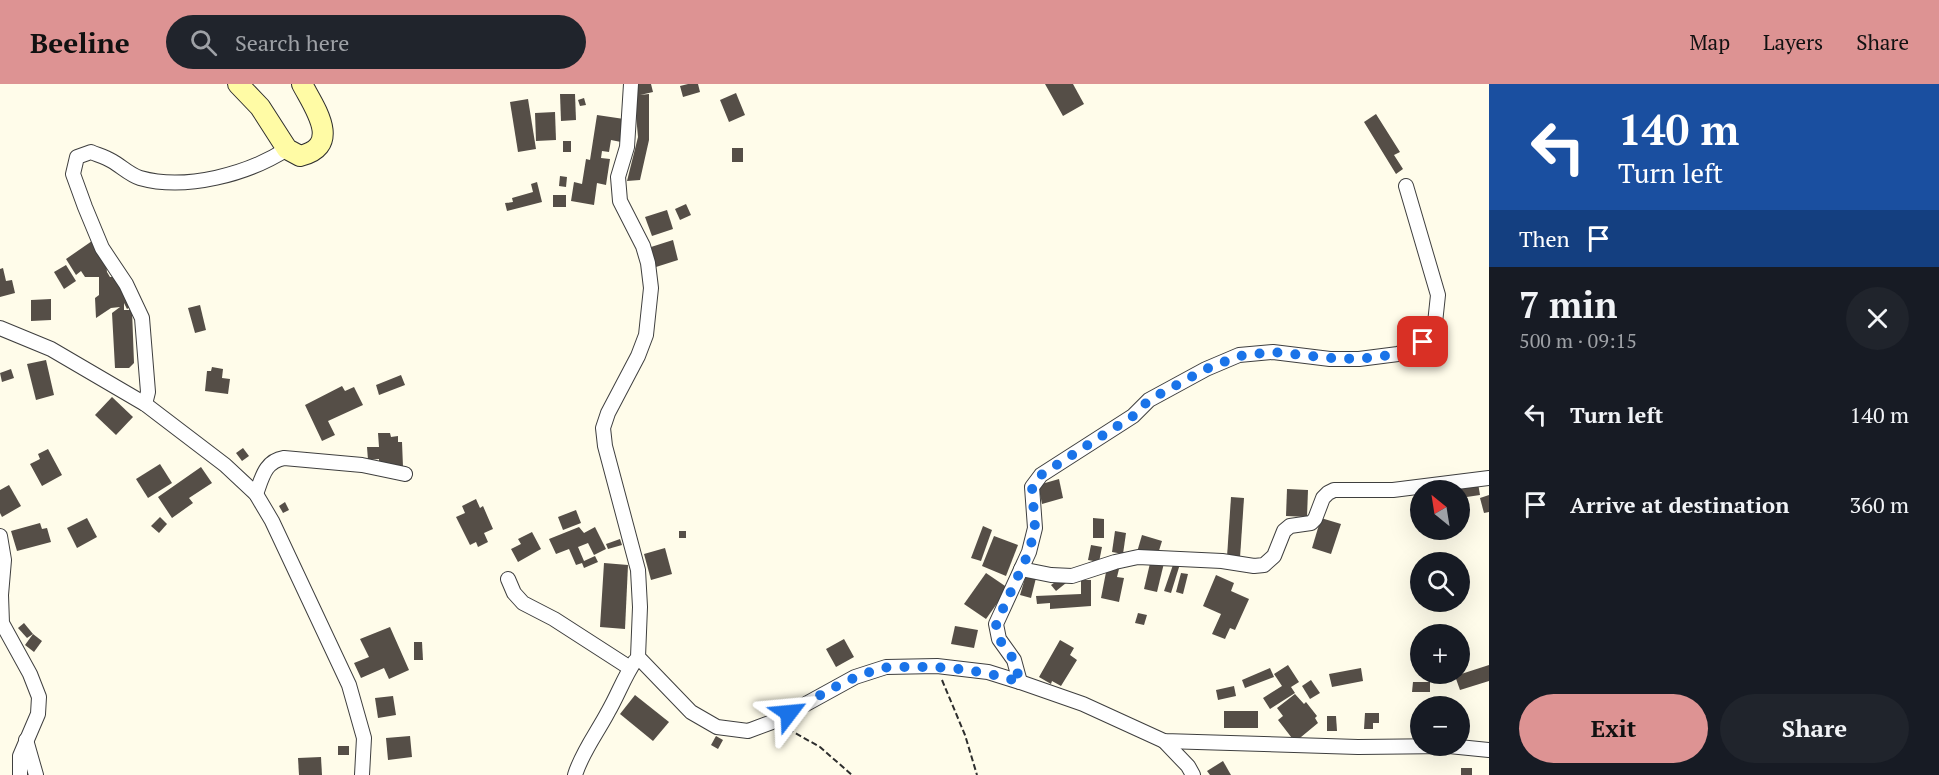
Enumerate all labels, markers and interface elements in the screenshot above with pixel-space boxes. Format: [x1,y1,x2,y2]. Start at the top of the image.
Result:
search box [166,15,586,69]
text: Beeline [30,24,130,61]
icon: search [187,26,220,59]
text: Search here [235,28,349,57]
text: Map [1689,28,1730,56]
text: Layers [1763,28,1823,56]
text: Share [1856,28,1909,56]
text: 140 m [1618,101,1739,157]
icon: left [1519,108,1597,186]
text: Turn left [1618,155,1723,191]
icon: arrive [1582,222,1615,255]
text: Then [1519,224,1570,253]
text: 7 min [1519,281,1617,328]
button: close [1846,287,1909,350]
pin [1397,316,1448,367]
icon: arrive [1406,325,1439,358]
text: 500 m · 09:15 [1519,327,1637,354]
icon: left [1519,398,1552,431]
text: Turn left [1570,400,1663,429]
text: 140 m [1849,400,1909,429]
north arrow [1410,480,1470,540]
map controls [1410,480,1470,756]
icon: arrive [1519,488,1552,521]
text: Arrive at destination [1570,490,1789,519]
text: 360 m [1849,490,1909,519]
button: search [1410,552,1470,612]
button: + [1410,624,1470,684]
position arrow [757,681,821,745]
button: Exit [1519,694,1708,763]
button: Share [1720,694,1909,763]
button: − [1410,696,1470,756]

